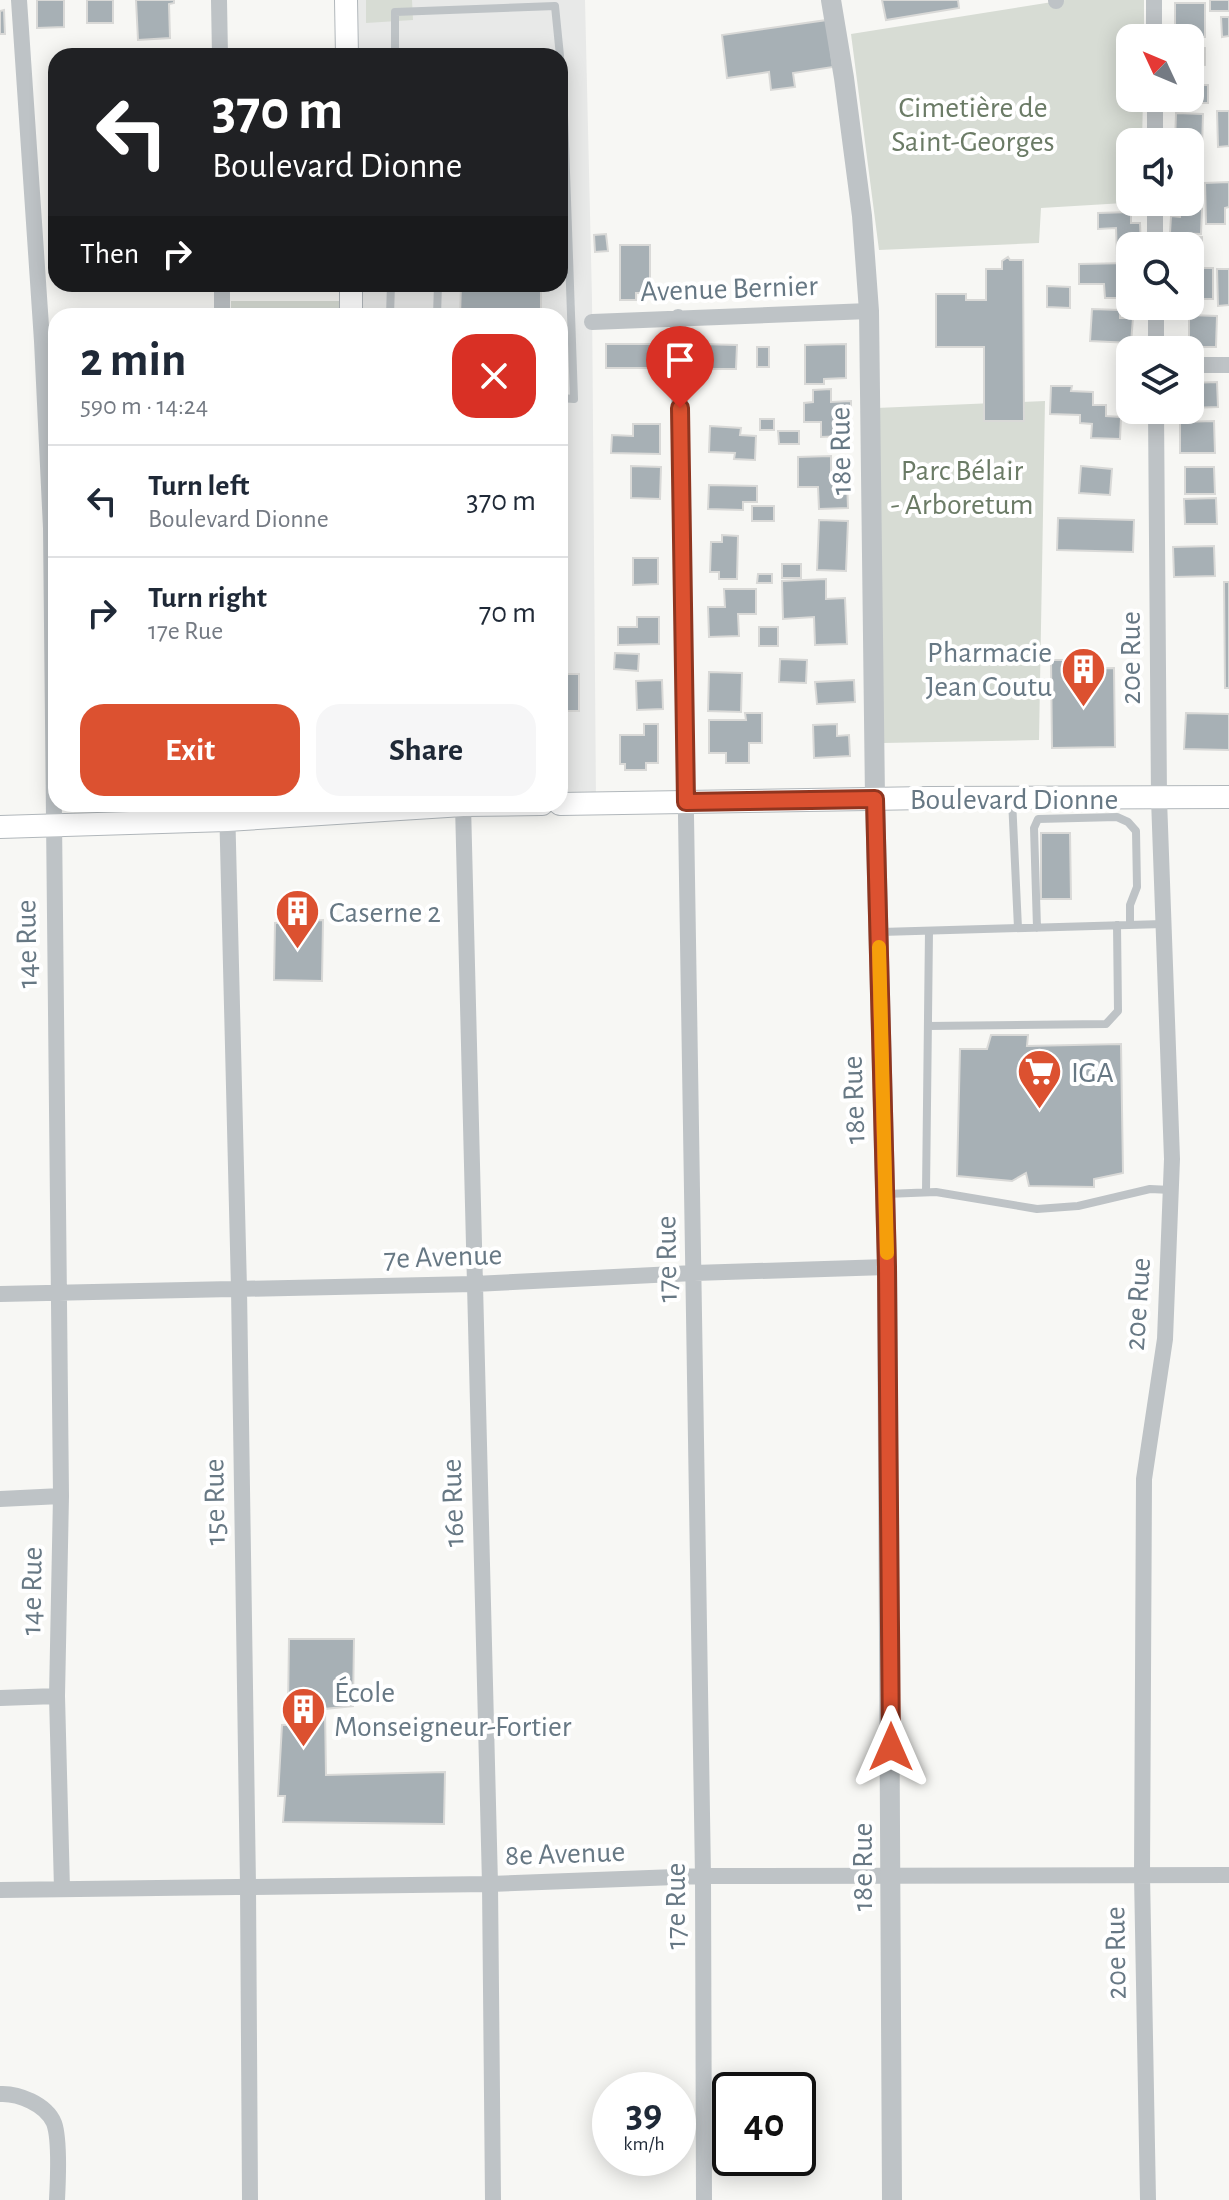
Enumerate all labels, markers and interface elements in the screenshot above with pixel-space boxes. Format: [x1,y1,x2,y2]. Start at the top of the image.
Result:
north arrow [1116,24,1204,112]
map controls [1116,24,1204,424]
icon: left [80,80,184,184]
text: 370 m [212,83,343,139]
park label: Cimetière de Saint-Georges [891,93,1055,157]
button: sound [1116,128,1204,216]
text: Boulevard Dionne [212,148,462,184]
icon: right [155,232,199,276]
button: search [1116,232,1204,320]
text: Then [80,239,139,269]
street label: Avenue Bernier [640,271,819,307]
pin [646,326,714,408]
button: close [452,334,536,418]
button: layers [1116,336,1204,424]
text: 2 min [80,337,187,385]
icon: arrive [658,338,702,382]
text: 590 m · 14:24 [80,393,208,419]
street label: 18e Rue [825,406,857,495]
park label: Parc Bélair - Arboretum [891,456,1033,520]
text: Turn left [148,471,249,501]
icon: left [80,479,124,523]
text: 370 m [466,486,536,516]
text: Boulevard Dionne [148,506,329,532]
text: Turn right [148,583,267,613]
icon: right [80,591,124,635]
text: 70 m [479,598,536,628]
street label: 20e Rue [1116,611,1146,705]
text: 17e Rue [148,618,223,644]
place label: Pharmacie Jean Coutu [926,638,1052,702]
building icon: Pharmacie Jean Coutu [1059,645,1107,708]
button: Exit [80,704,300,796]
button: Share [316,704,536,796]
street label: Boulevard Dionne [910,785,1118,815]
building icon: Caserne 2 [274,888,322,951]
place label: Caserne 2 [329,898,441,928]
street label: 14e Rue [11,899,43,989]
supermarket icon: IGA [1016,1048,1064,1111]
street label: 18e Rue [837,1055,871,1145]
place label: IGA [1071,1058,1114,1088]
street label: 17e Rue [651,1215,683,1303]
street label: 7e Avenue [383,1240,503,1274]
street label: 20e Rue [1120,1256,1156,1352]
street label: 15e Rue [199,1458,231,1546]
street label: 16e Rue [436,1458,470,1548]
street label: 14e Rue [16,1546,48,1636]
place label: École Monseigneur-Fortier [334,1676,572,1742]
building icon: École Monseigneur-Fortier [279,1685,327,1748]
position arrow [849,1705,933,1789]
street label: 18e Rue [848,1823,878,1911]
street label: 8e Avenue [504,1837,626,1871]
street label: 17e Rue [661,1863,691,1949]
street label: 20e Rue [1100,1906,1132,2000]
speed limit sign: 40 [712,2072,816,2176]
text: 39 [626,2094,662,2134]
text: km/h [623,2134,665,2154]

